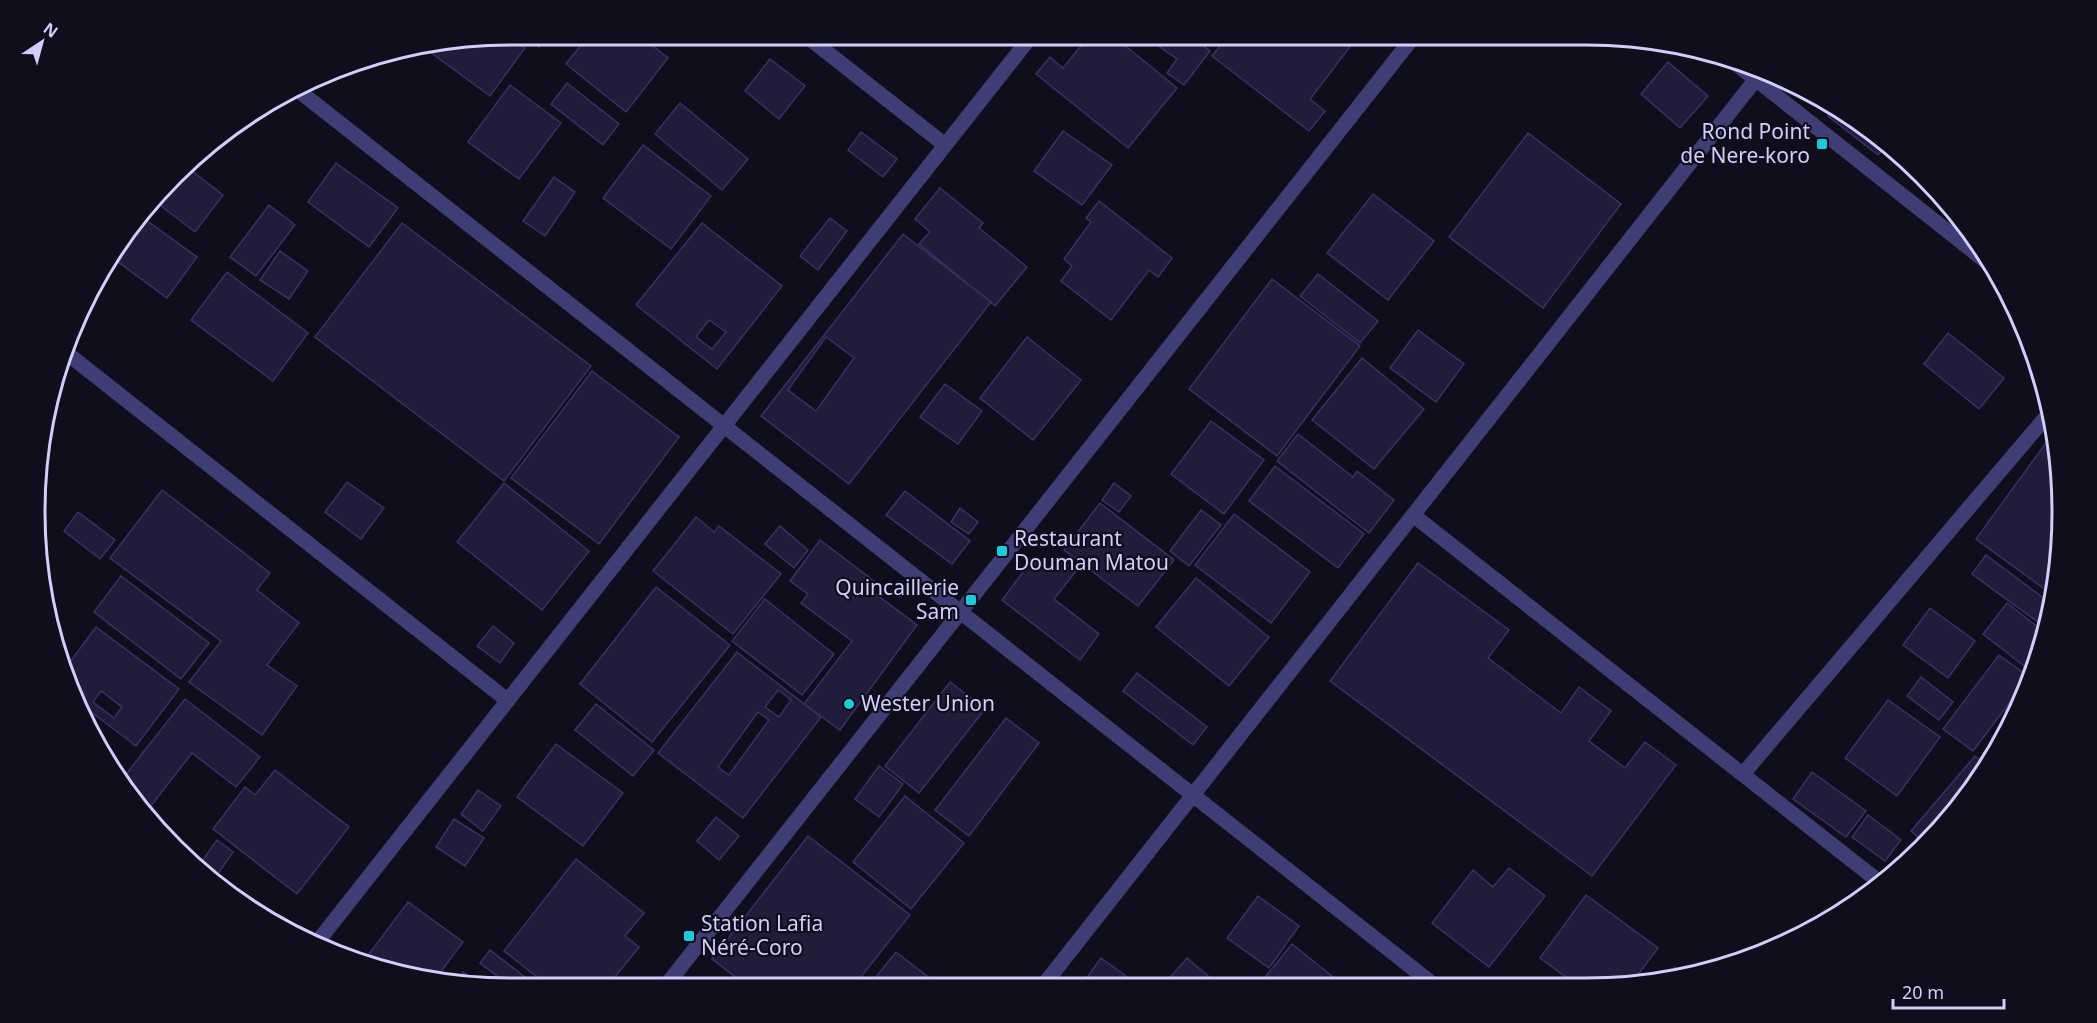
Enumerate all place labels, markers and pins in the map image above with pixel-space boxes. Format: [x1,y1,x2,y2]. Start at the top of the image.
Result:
place label: Rond Point de Nere-koro [1680,117,1810,169]
marker: Rond Point de Nere-koro [1815,137,1829,151]
place label: Restaurant Douman Matou [1014,524,1169,576]
marker: Restaurant Douman Matou [995,544,1009,558]
place label: Quincaillerie Sam [835,573,959,625]
marker: Quincaillerie Sam [964,593,978,607]
place label: Wester Union [861,689,995,717]
marker: Wester Union [842,697,856,711]
place label: Station Lafia Néré-Coro [701,909,823,961]
marker: Station Lafia Néré-Coro [682,929,696,943]

